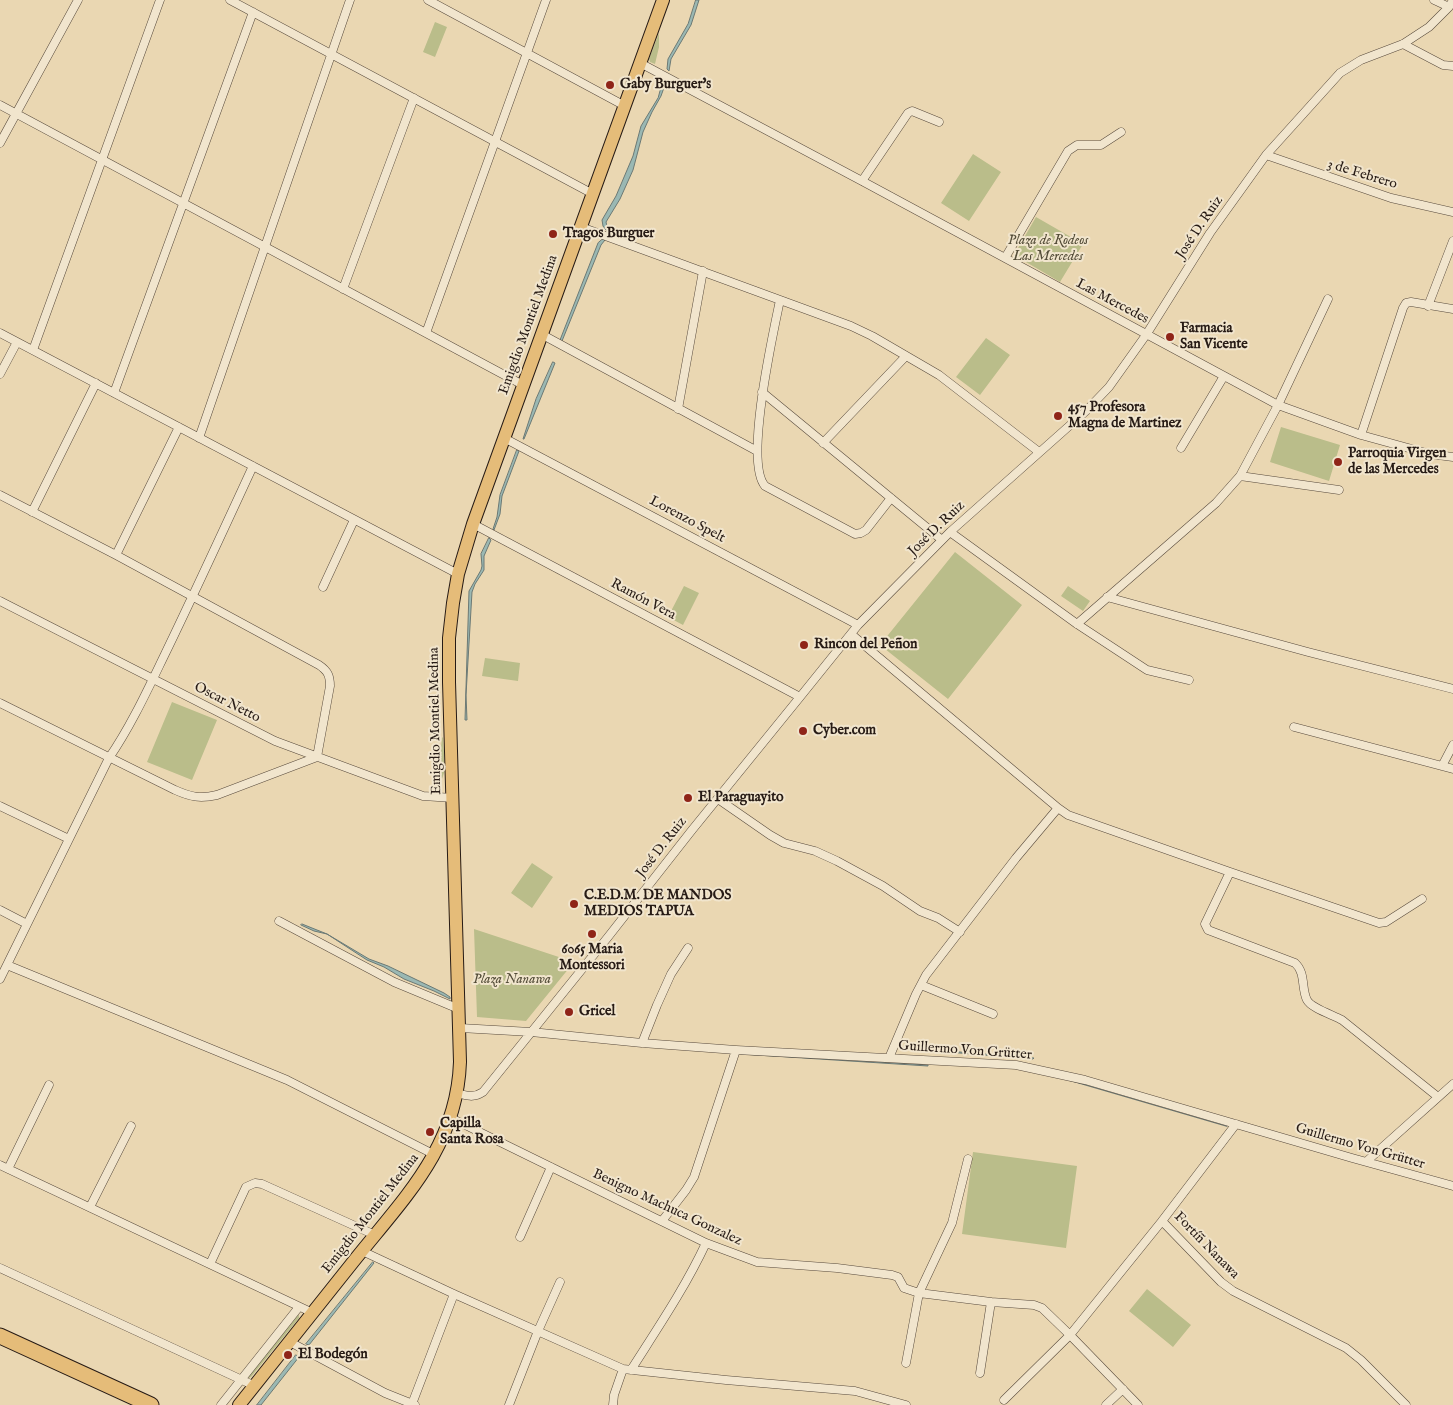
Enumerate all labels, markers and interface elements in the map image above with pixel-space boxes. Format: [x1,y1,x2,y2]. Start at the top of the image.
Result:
place label: Gaby Burguer's [620,77,711,93]
marker: Gaby Burguer's [604,79,616,91]
street label: 3 de Febrero [1325,156,1399,194]
street label: José D. Ruiz [1173,193,1227,263]
place label: Tragos Burguer [563,226,654,242]
marker: Tragos Burguer [547,228,559,240]
park label: Plaza de Rodeos Las Mercedes [1008,233,1088,266]
street label: Emigdio Montiel Medina [496,253,562,397]
street label: Las Mercedes [1073,276,1151,328]
place label: Farmacia San Vicente [1180,321,1248,354]
marker: Farmacia San Vicente [1164,331,1176,343]
place label: 457 Profesora Magna de Martinez [1068,400,1182,432]
marker: 457 Profesora Magna de Martinez [1052,410,1064,422]
place label: Parroquia Virgen de las Mercedes [1348,446,1446,478]
marker: Parroquia Virgen de las Mercedes [1332,456,1344,468]
street label: Lorenzo Spelt [646,493,728,547]
street label: José D. Ruiz [905,498,969,560]
street label: Ramón Vera [608,576,678,624]
place label: Rincon del Peñon [814,637,917,653]
marker: Rincon del Peñon [798,639,810,651]
street label: Emigdio Montiel Medina [426,647,446,795]
street label: Oscar Netto [191,679,263,727]
place label: Cyber.com [813,723,876,739]
marker: Cyber.com [797,725,809,737]
place label: El Paraguayito [698,790,784,806]
marker: El Paraguayito [682,792,694,804]
street label: José D. Ruiz [633,814,691,882]
place label: C.E.D.M. DE MANDOS MEDIOS TAPUA [584,888,731,920]
marker: C.E.D.M. DE MANDOS MEDIOS TAPUA [568,898,580,910]
marker: 6065 Maria Montessori [586,928,598,940]
place label: 6065 Maria Montessori [559,942,625,974]
park label: Plaza Nanawa [473,972,551,988]
place label: Gricel [579,1004,615,1020]
marker: Gricel [563,1006,575,1018]
street label: Guillermo Von Grütter [898,1038,1032,1064]
place label: Capilla Santa Rosa [440,1116,504,1148]
street label: Guillermo Von Grütter [1293,1120,1427,1174]
marker: Capilla Santa Rosa [424,1126,436,1138]
street label: Emigdio Montiel Medina [319,1151,423,1277]
street label: Benigno Machuca Gonzalez [590,1166,744,1250]
street label: Fortíñ Nanawa [1170,1209,1242,1283]
place label: El Bodegón [298,1347,368,1363]
marker: El Bodegón [282,1349,294,1361]

